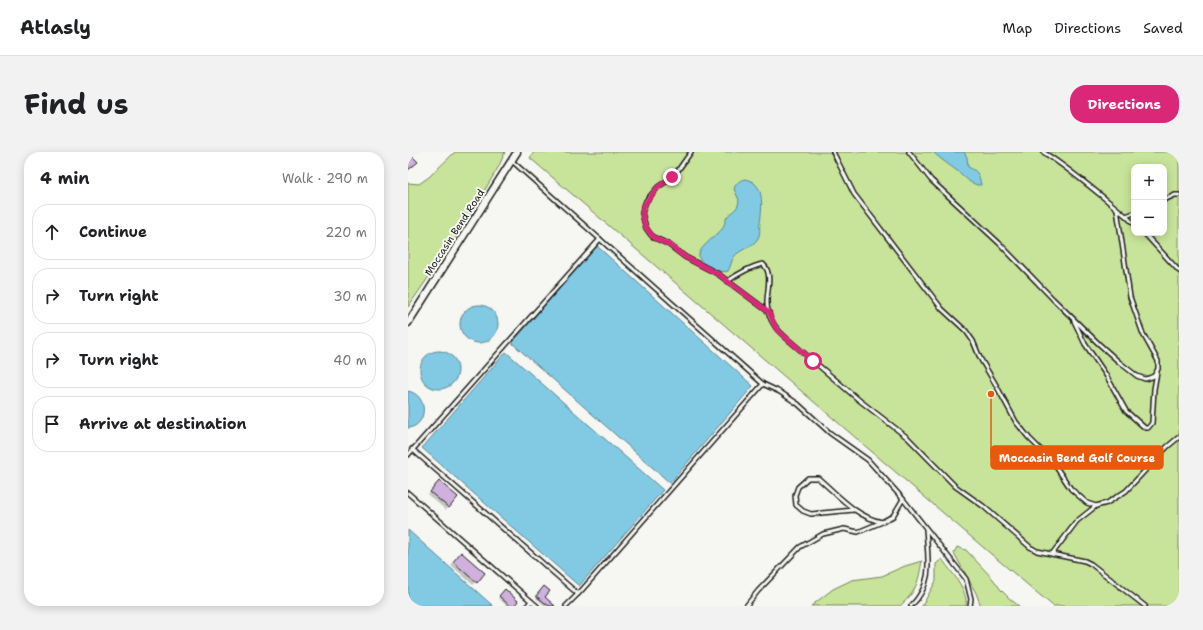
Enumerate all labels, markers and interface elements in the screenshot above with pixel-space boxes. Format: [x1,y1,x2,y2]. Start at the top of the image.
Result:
text: Atlasly [20,15,91,40]
text: Map [1003,19,1033,37]
text: Directions [1055,19,1121,37]
text: Saved [1143,19,1183,37]
text: Find us [24,85,129,123]
button: Directions [1070,85,1179,123]
map controls [1131,164,1167,236]
button: + [1131,164,1167,200]
text: 4 min [40,167,90,189]
route end [663,168,681,186]
text: Walk · 290 m [282,170,368,187]
street label: Moccasin Bend Road [422,186,488,278]
button: − [1131,200,1167,236]
icon: ahead [41,221,63,243]
text: Continue [79,222,147,242]
text: 220 m [325,224,367,241]
icon: right [41,285,63,307]
text: Turn right [79,286,159,306]
text: 30 m [333,288,367,305]
icon: right [41,349,63,371]
text: Turn right [79,350,159,370]
text: 40 m [333,352,367,369]
route start [804,352,822,370]
icon: arrive [41,413,63,435]
text: Arrive at destination [79,414,247,434]
callout: Moccasin Bend Golf Course [991,446,1163,469]
text: Moccasin Bend Golf Course [999,451,1155,466]

